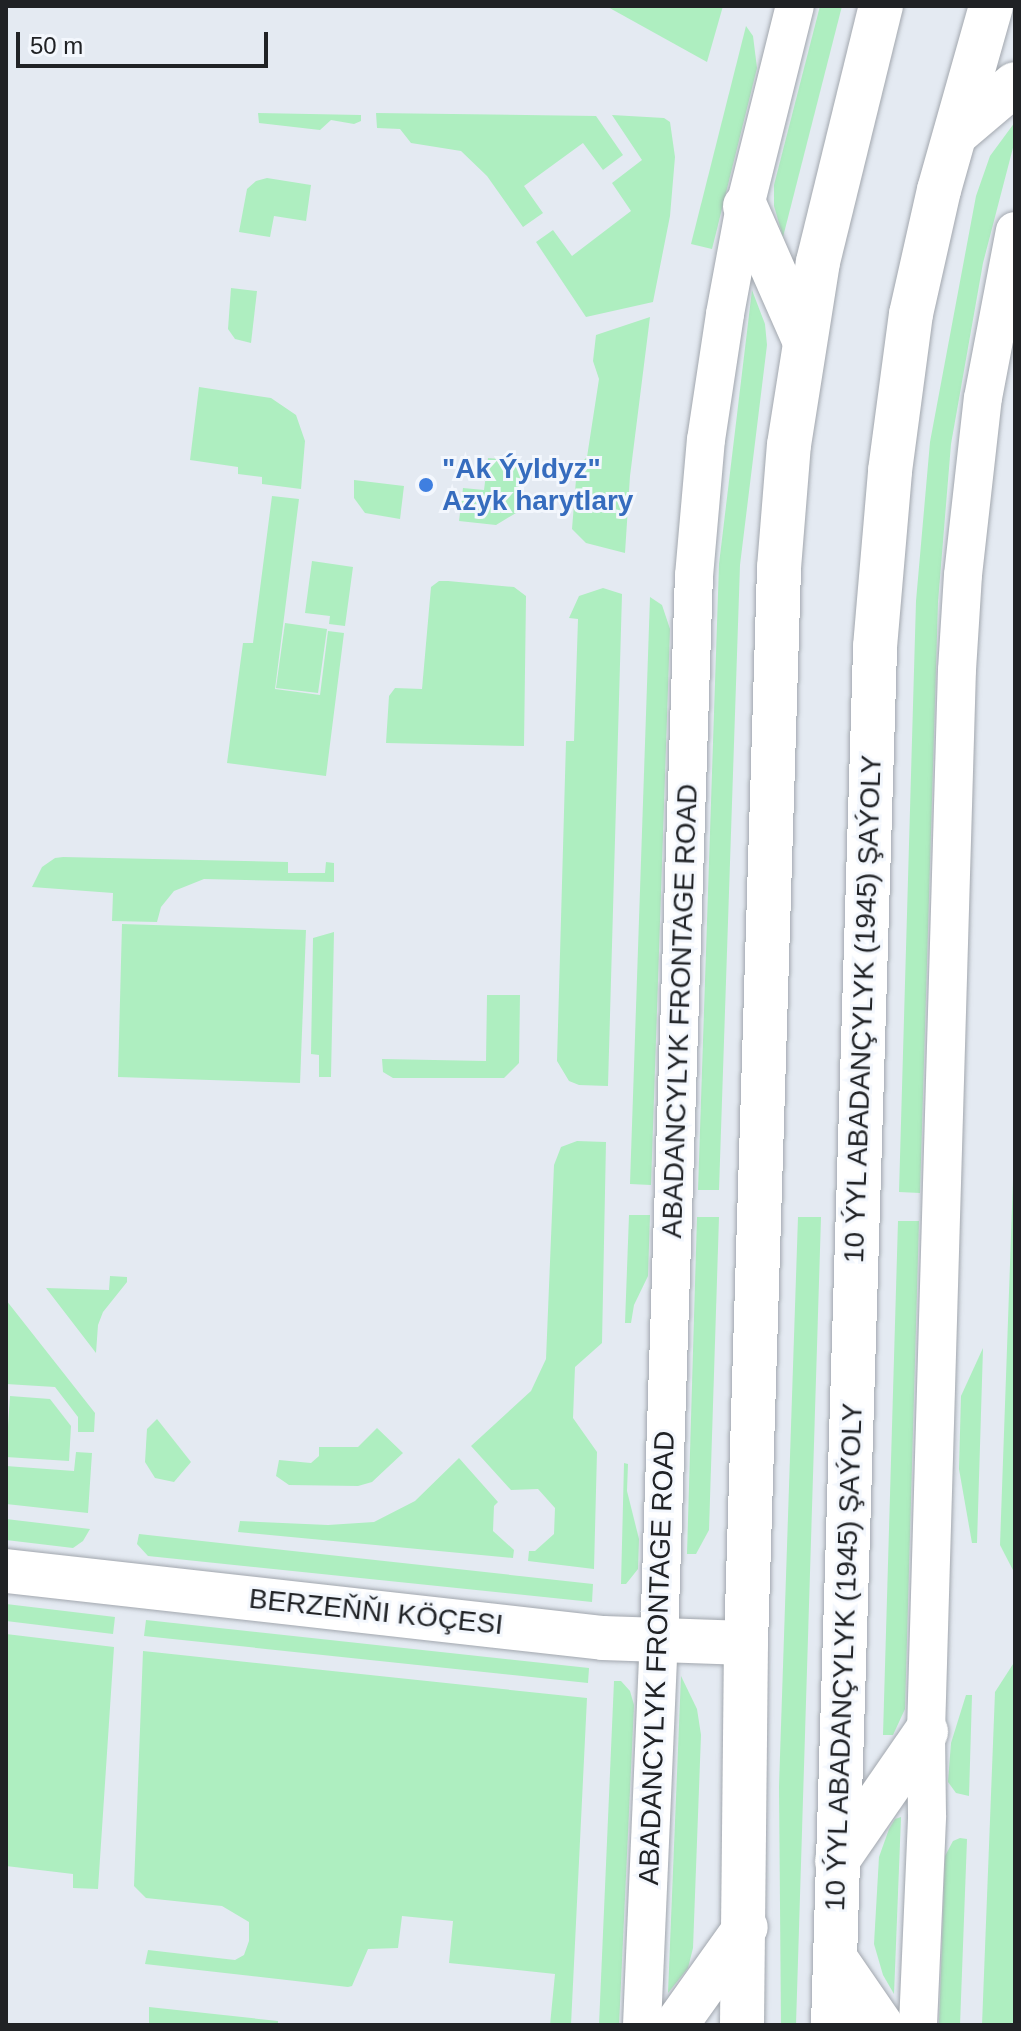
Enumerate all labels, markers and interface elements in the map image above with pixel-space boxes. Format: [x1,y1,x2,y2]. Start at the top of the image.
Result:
scale bar [20,16,272,66]
text: 50 m [30,32,83,59]
place label: "Ak Ýyldyz" Azyk harytlary [442,452,633,518]
marker: "Ak Ýyldyz" Azyk harytlary [417,476,435,494]
street label: 10 ÝYL ABADANÇYLYK (1945) ŞAÝOLY [837,753,889,1265]
street label: ABADANCYLYK FRONTAGE ROAD [655,783,705,1239]
street label: 10 ÝYL ABADANÇYLYK (1945) ŞAÝOLY [818,1401,870,1913]
street label: ABADANCYLYK FRONTAGE ROAD [632,1430,682,1886]
street label: BERZEŇŇI KÖÇESI [247,1582,505,1642]

